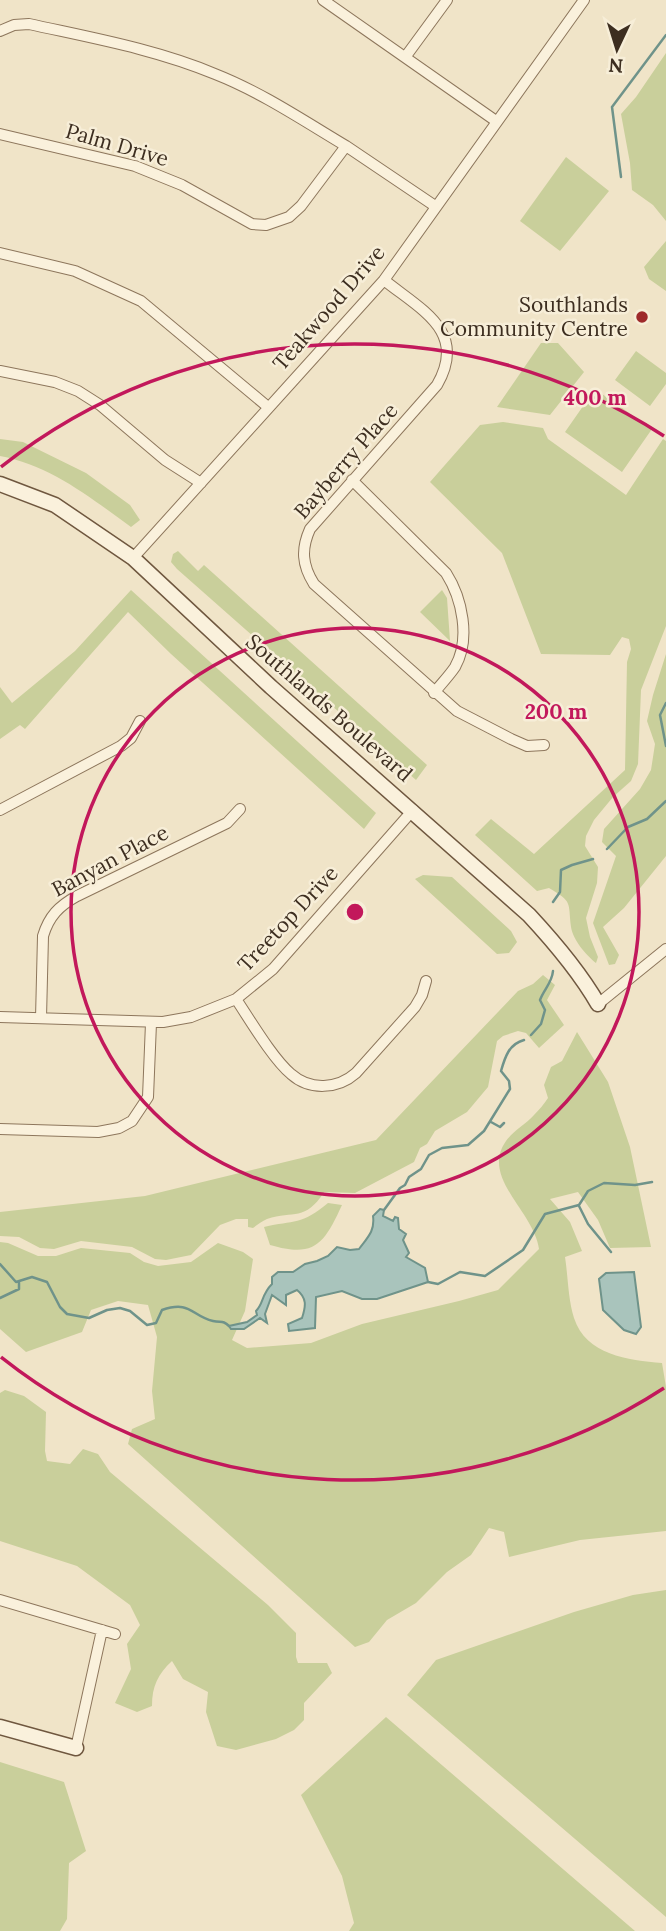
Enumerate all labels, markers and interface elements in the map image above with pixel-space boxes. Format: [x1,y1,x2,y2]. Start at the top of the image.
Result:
north arrow [582,14,652,84]
text: N [607,53,624,78]
street label: Palm Drive [62,117,172,172]
street label: Teakwood Drive [267,239,391,376]
place label: Southlands Community Centre [440,291,628,342]
marker: Southlands Community Centre [634,309,650,325]
text: 400 m [563,384,627,411]
street label: Bayberry Place [288,397,403,524]
street label: Southlands Boulevard [240,628,418,787]
text: 200 m [525,698,587,725]
street label: Banyan Place [47,819,173,903]
street label: Treetop Drive [232,860,344,977]
centre of rings [343,900,367,924]

